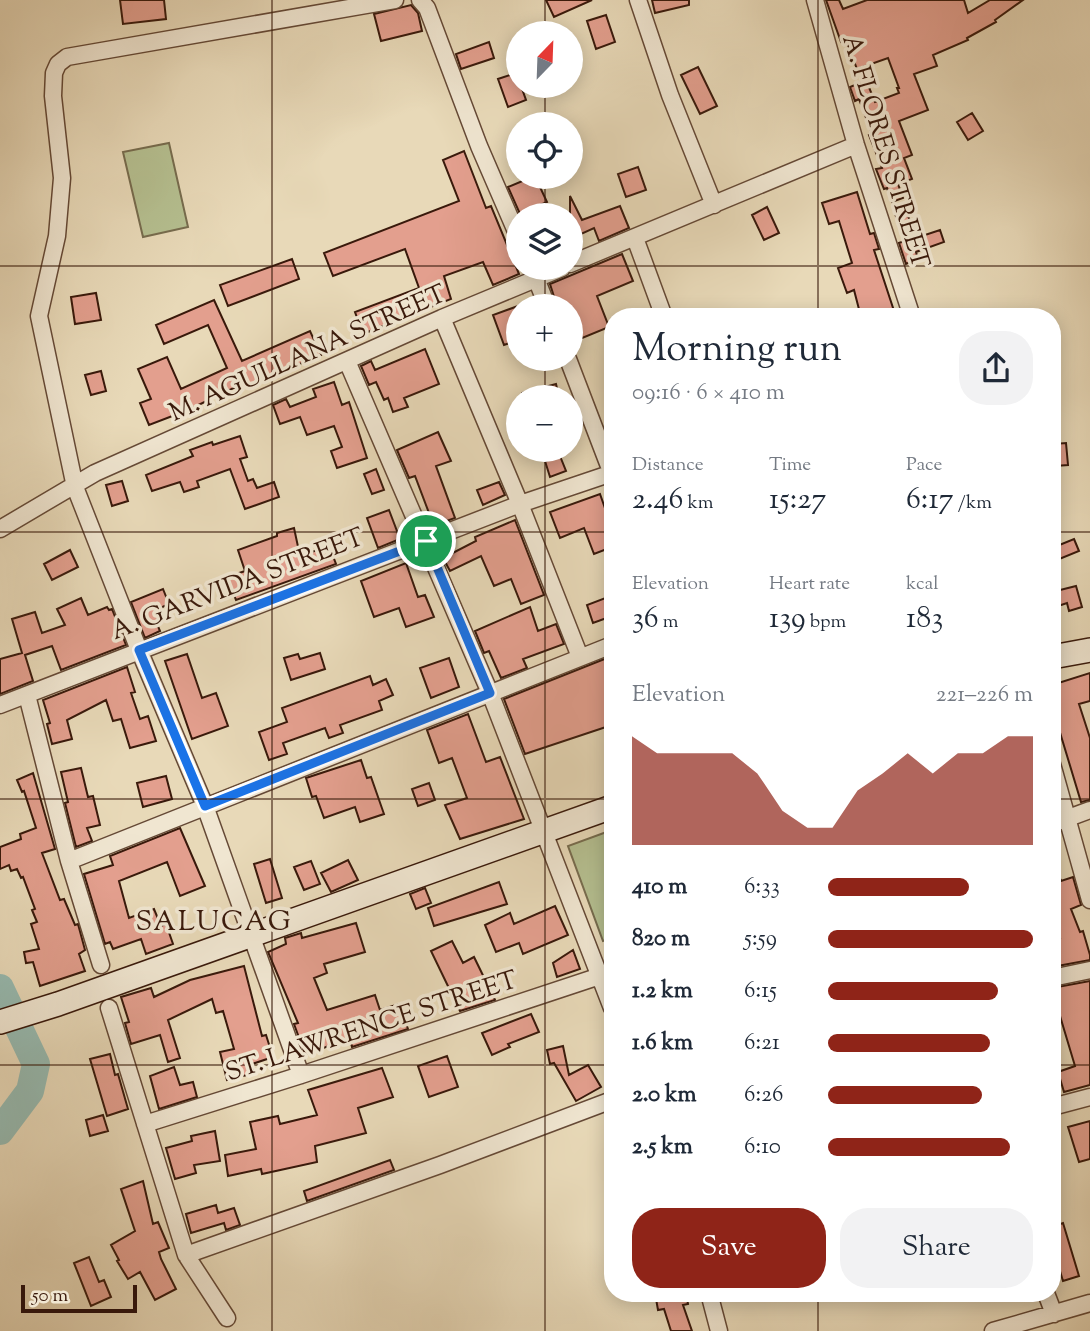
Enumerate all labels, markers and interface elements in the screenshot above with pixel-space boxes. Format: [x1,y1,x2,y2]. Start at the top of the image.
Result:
north arrow [506,21,583,98]
map controls [506,21,583,462]
street label: A. FLORES STREET [831,30,938,273]
button: locate [506,112,583,189]
button: layers [506,203,583,280]
street label: M. AGULLANA STREET [163,276,453,432]
button: + [506,294,583,371]
text: Morning run [632,324,842,378]
button: share [959,331,1033,405]
text: 09:16 · 6 × 410 m [632,377,785,410]
button: − [506,385,583,462]
text: Distance [632,452,704,479]
text: Time [769,452,811,479]
text: Pace [906,452,942,479]
text: 2.46 [632,479,683,522]
text: 15:27 [769,479,826,522]
text: 6:17 [906,479,954,522]
text: km [683,490,714,517]
text: /km [954,490,992,517]
pin [396,511,456,571]
street label: A. GARVIDA STREET [106,520,370,651]
icon: arrive [407,522,445,560]
text: Elevation [632,571,709,598]
text: Heart rate [769,571,850,598]
text: kcal [906,571,939,598]
text: 36 [632,598,659,641]
text: 139 [769,598,806,641]
text: 183 [906,598,943,641]
text: m [659,609,679,636]
text: bpm [806,609,846,636]
text: Elevation [632,679,725,712]
text: 221–226 m [936,679,1033,712]
text: 410 m [632,871,687,904]
text: 6:33 [744,871,780,904]
district label: SALUCAG [135,903,293,943]
text: 820 m [632,923,690,956]
text: 5:59 [744,923,777,956]
street label: ST. LAWRENCE STREET [221,963,523,1092]
text: 1.2 km [632,975,693,1008]
text: 6:15 [744,975,777,1008]
text: 1.6 km [632,1027,693,1060]
text: 6:21 [744,1027,780,1060]
text: 2.0 km [632,1079,697,1112]
text: 6:26 [744,1079,783,1112]
text: 2.5 km [632,1131,693,1164]
text: 6:10 [744,1131,781,1164]
button: Save [632,1208,826,1288]
button: Share [840,1208,1033,1288]
scale bar [21,1282,136,1314]
text: 50 m [32,1283,68,1310]

